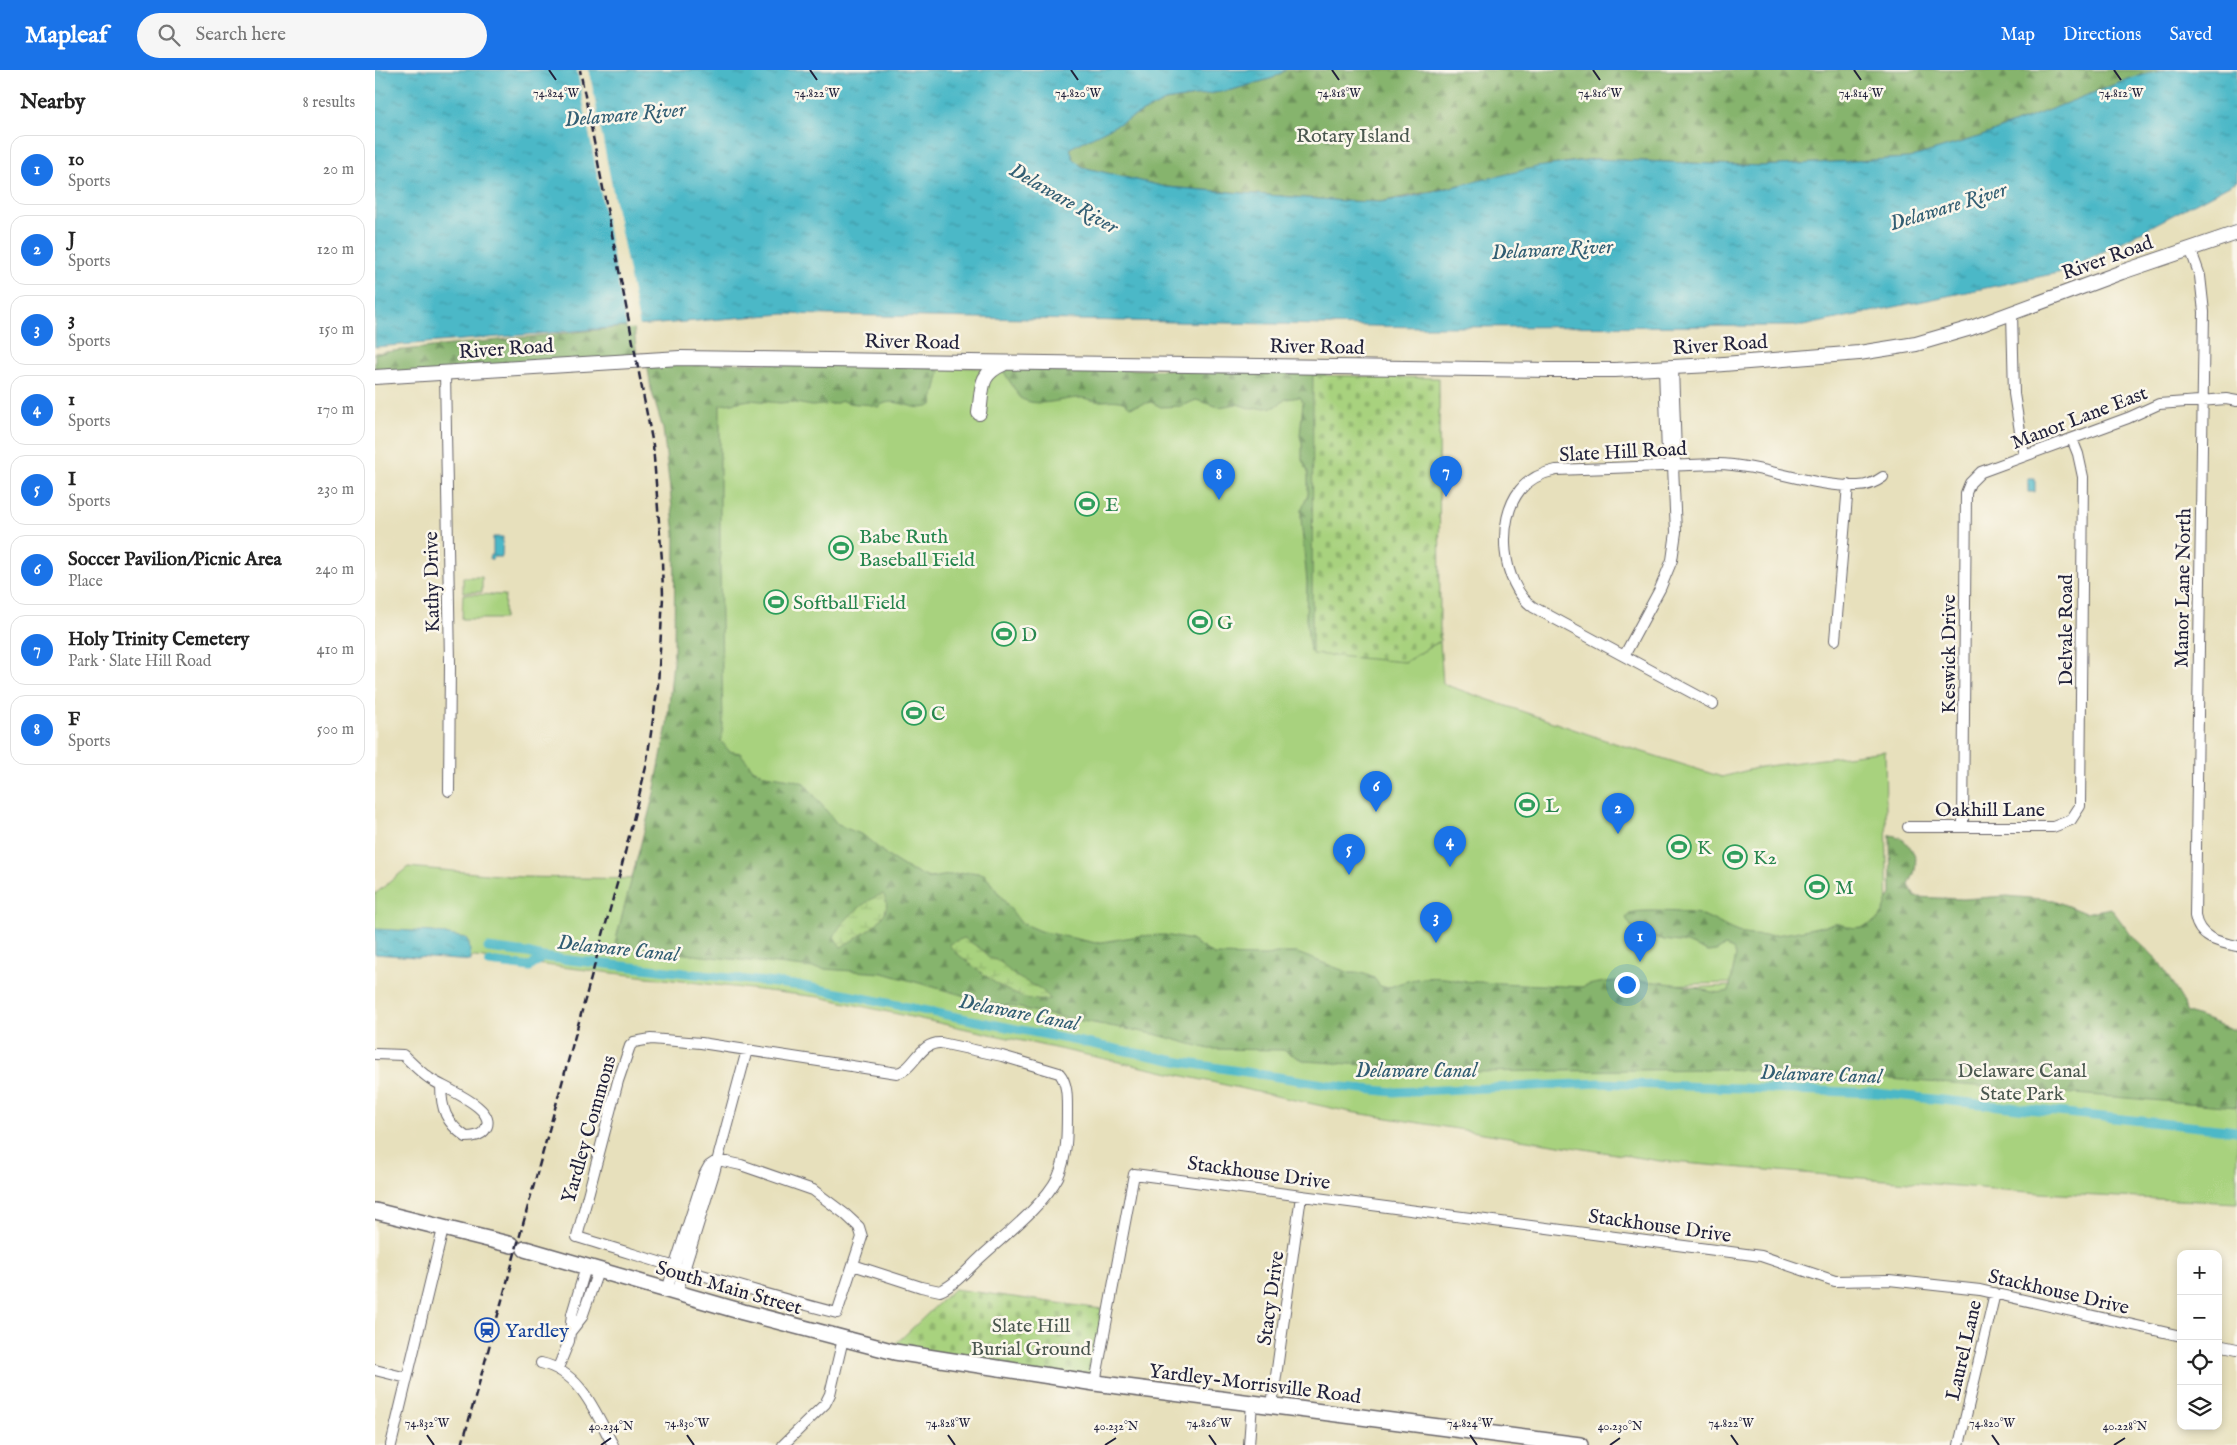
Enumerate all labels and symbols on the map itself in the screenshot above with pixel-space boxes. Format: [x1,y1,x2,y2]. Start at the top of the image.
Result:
text: 74.824°W [533,86,579,101]
text: 74.822°W [794,86,840,101]
text: 74.820°W [1055,86,1101,101]
text: 74.818°W [1317,86,1361,101]
text: 74.816°W [1578,86,1622,101]
text: 74.814°W [1839,86,1884,101]
text: 74.812°W [2099,86,2144,101]
water label: Delaware River [563,97,688,134]
park label: Rotary Island [1296,124,1410,149]
water label: Delaware River [1004,157,1123,242]
water label: Delaware River [1886,177,2011,238]
street label: River Road [2058,230,2157,286]
water label: Delaware River [1491,234,1614,267]
street label: River Road [864,329,960,356]
street label: River Road [1672,330,1769,361]
street label: River Road [458,334,555,365]
street label: River Road [1269,334,1365,361]
street label: Manor Lane East [2008,381,2151,456]
street label: Slate Hill Road [1559,437,1688,468]
pin: 7 [1430,456,1462,497]
pin: 8 [1203,459,1235,500]
sports icon: E [1074,491,1100,517]
place label: E [1105,493,1119,518]
street label: Manor Lane North [2170,508,2197,668]
place label: Babe Ruth Baseball Field [859,525,975,573]
street label: Kathy Drive [419,531,446,633]
sports icon: Babe Ruth Baseball Field [828,535,854,561]
street label: Delvale Road [2054,574,2079,686]
sports icon: Softball Field [763,589,789,615]
place label: Softball Field [793,591,906,616]
street label: Keswick Drive [1937,594,1962,714]
sports icon: G [1187,609,1213,635]
place label: G [1217,611,1233,636]
sports icon: D [991,621,1017,647]
place label: D [1021,623,1037,648]
sports icon: C [901,700,927,726]
place label: C [931,702,945,727]
pin: 6 [1360,771,1392,812]
sports icon: L [1514,792,1540,818]
pin: 2 [1602,793,1634,834]
place label: L [1545,794,1560,819]
street label: Oakhill Lane [1935,798,2045,823]
pin: 4 [1434,826,1466,867]
pin: 5 [1333,834,1365,875]
sports icon: K [1666,834,1692,860]
place label: K [1697,836,1712,861]
sports icon: K2 [1722,844,1748,870]
place label: K2 [1753,846,1777,871]
sports icon: M [1804,874,1830,900]
place label: M [1835,876,1854,901]
pin: 3 [1420,902,1452,943]
pin: 1 [1624,921,1656,962]
water label: Delaware Canal [556,930,682,969]
your location [1614,972,1640,998]
water label: Delaware Canal [956,989,1083,1039]
street label: Yardley Commons [556,1053,623,1206]
water label: Delaware Canal [1355,1058,1479,1085]
park label: Delaware Canal State Park [1957,1059,2087,1107]
water label: Delaware Canal [1760,1060,1884,1091]
street label: Stackhouse Drive [1186,1151,1332,1196]
street label: Stackhouse Drive [1587,1204,1733,1249]
street label: Stacy Drive [1252,1249,1290,1347]
street label: South Main Street [653,1256,805,1321]
street label: Stackhouse Drive [1986,1264,2132,1321]
street label: Laurel Lane [1941,1298,1988,1403]
park label: Slate Hill Burial Ground [971,1314,1092,1362]
station icon: Yardley [474,1317,500,1343]
place label: Yardley [505,1319,569,1344]
street label: Yardley-Morrisville Road [1147,1359,1363,1410]
text: 74.832°W [405,1416,450,1431]
text: 74.830°W [665,1416,710,1431]
text: 74.828°W [926,1416,971,1431]
text: 74.826°W [1187,1416,1232,1431]
text: 74.824°W [1447,1416,1493,1431]
text: 74.822°W [1708,1416,1754,1431]
text: 74.820°W [1969,1416,2015,1431]
text: 40.234°N [589,1419,634,1434]
text: 40.232°N [1094,1419,1139,1434]
text: 40.230°N [1598,1419,1643,1434]
text: 40.228°N [2103,1419,2148,1434]

